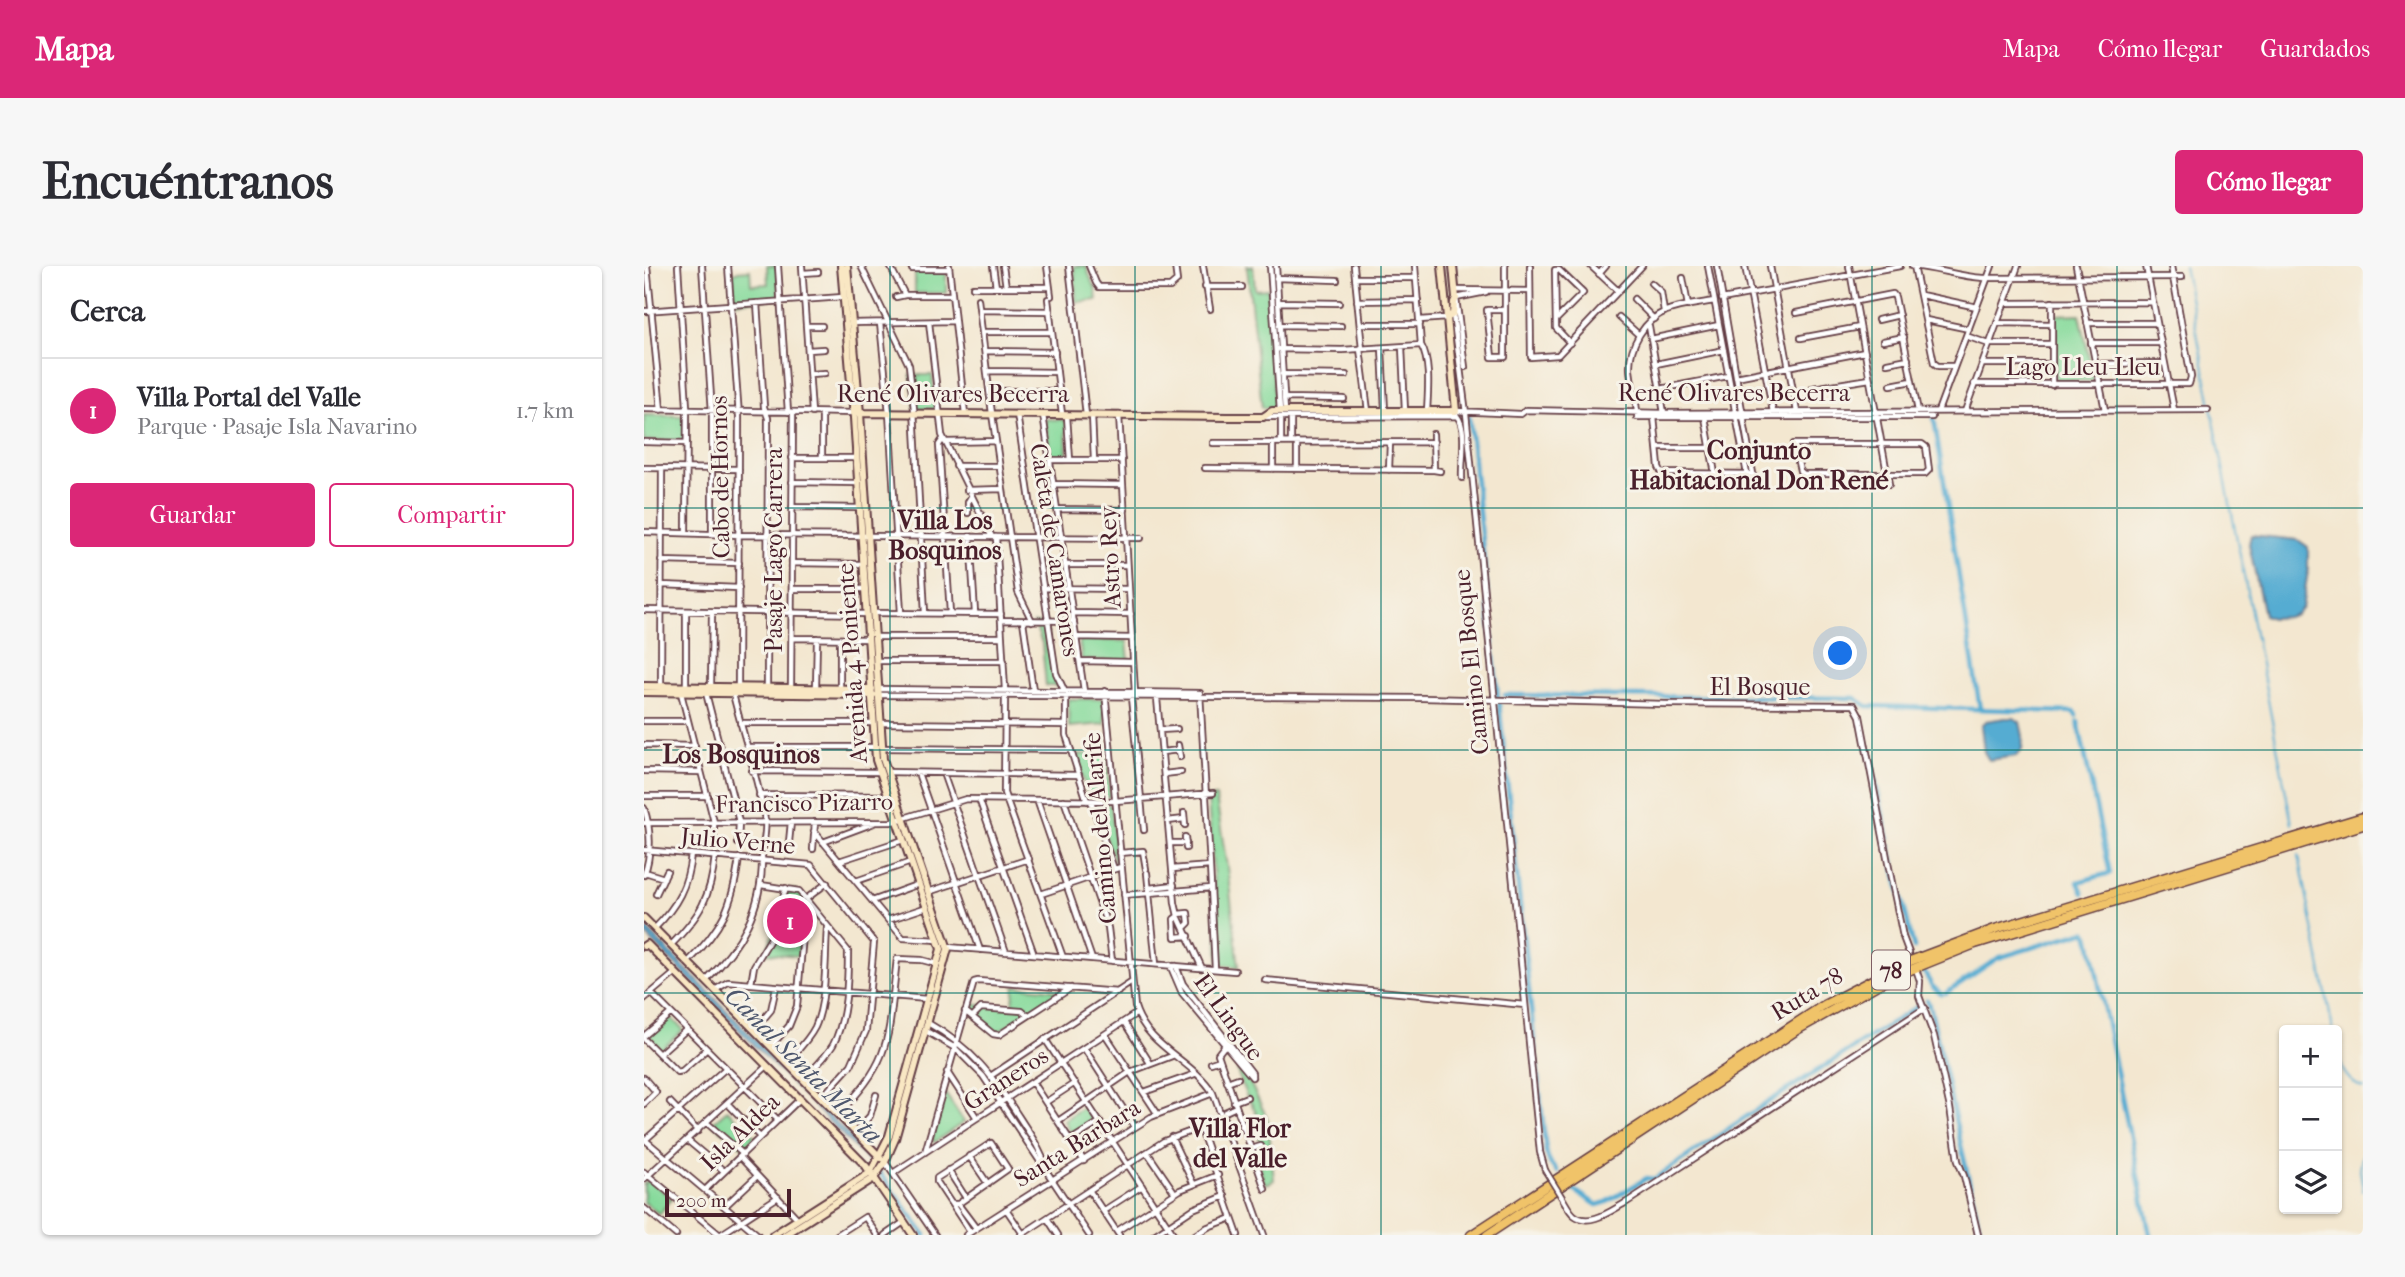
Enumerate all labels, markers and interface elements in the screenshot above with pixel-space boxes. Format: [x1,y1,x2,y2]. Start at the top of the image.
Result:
text: Mapa [35,30,114,69]
text: Mapa [2002,35,2060,63]
text: Cómo llegar [2098,35,2222,63]
text: Guardados [2260,35,2370,63]
button: Cómo llegar [2175,150,2363,214]
text: Encuéntranos [42,153,334,211]
text: Cerca [70,294,145,329]
street label: Lago Lleu-Lleu [2006,353,2161,381]
street label: René Olivares Becerra [1618,379,1851,407]
street label: René Olivares Becerra [837,380,1070,408]
text: Villa Portal del Valle [137,382,361,413]
street label: Cabo de Hornos [705,395,735,559]
text: 1 [89,397,97,424]
text: 1.7 km [516,397,574,424]
text: Parque · Pasaje Isla Navarino [137,413,417,440]
district label: Conjunto Habitacional Don René [1629,435,1889,496]
street label: Caleta de Camarones [1024,441,1086,659]
street label: Pasaje Lago Carrera [760,447,788,652]
button: Guardar [70,483,315,547]
button: Compartir [329,483,574,547]
street label: Astro Rey [1093,504,1127,610]
district label: Villa Los Bosquinos [888,505,1002,566]
street label: Avenida 4 Poniente [831,562,873,765]
street label: Camino El Bosque [1447,568,1495,756]
your location [1823,636,1857,670]
street label: El Bosque [1710,673,1811,701]
street label: Camino del Alarife [1078,731,1122,925]
district label: Los Bosquinos [662,739,820,770]
street label: Francisco Pizarro [715,787,893,819]
street label: Julio Verne [677,822,797,860]
pin: 1 [767,895,813,947]
road number: 78 [1872,950,1910,990]
street label: Ruta 78 [1766,962,1848,1026]
street label: El Lingue [1188,968,1270,1066]
water label: Canal Santa Marta [719,980,889,1150]
map controls [2279,1025,2342,1214]
button: + [2279,1025,2342,1088]
street label: Graneros [959,1041,1054,1117]
street label: Isla Aldea [695,1087,786,1176]
button: − [2279,1088,2342,1151]
street label: Santa Barbara [1009,1093,1146,1193]
district label: Villa Flor del Valle [1188,1113,1292,1174]
button: layers [2279,1151,2342,1214]
scale bar [665,1186,791,1218]
text: 200 m [676,1190,727,1212]

